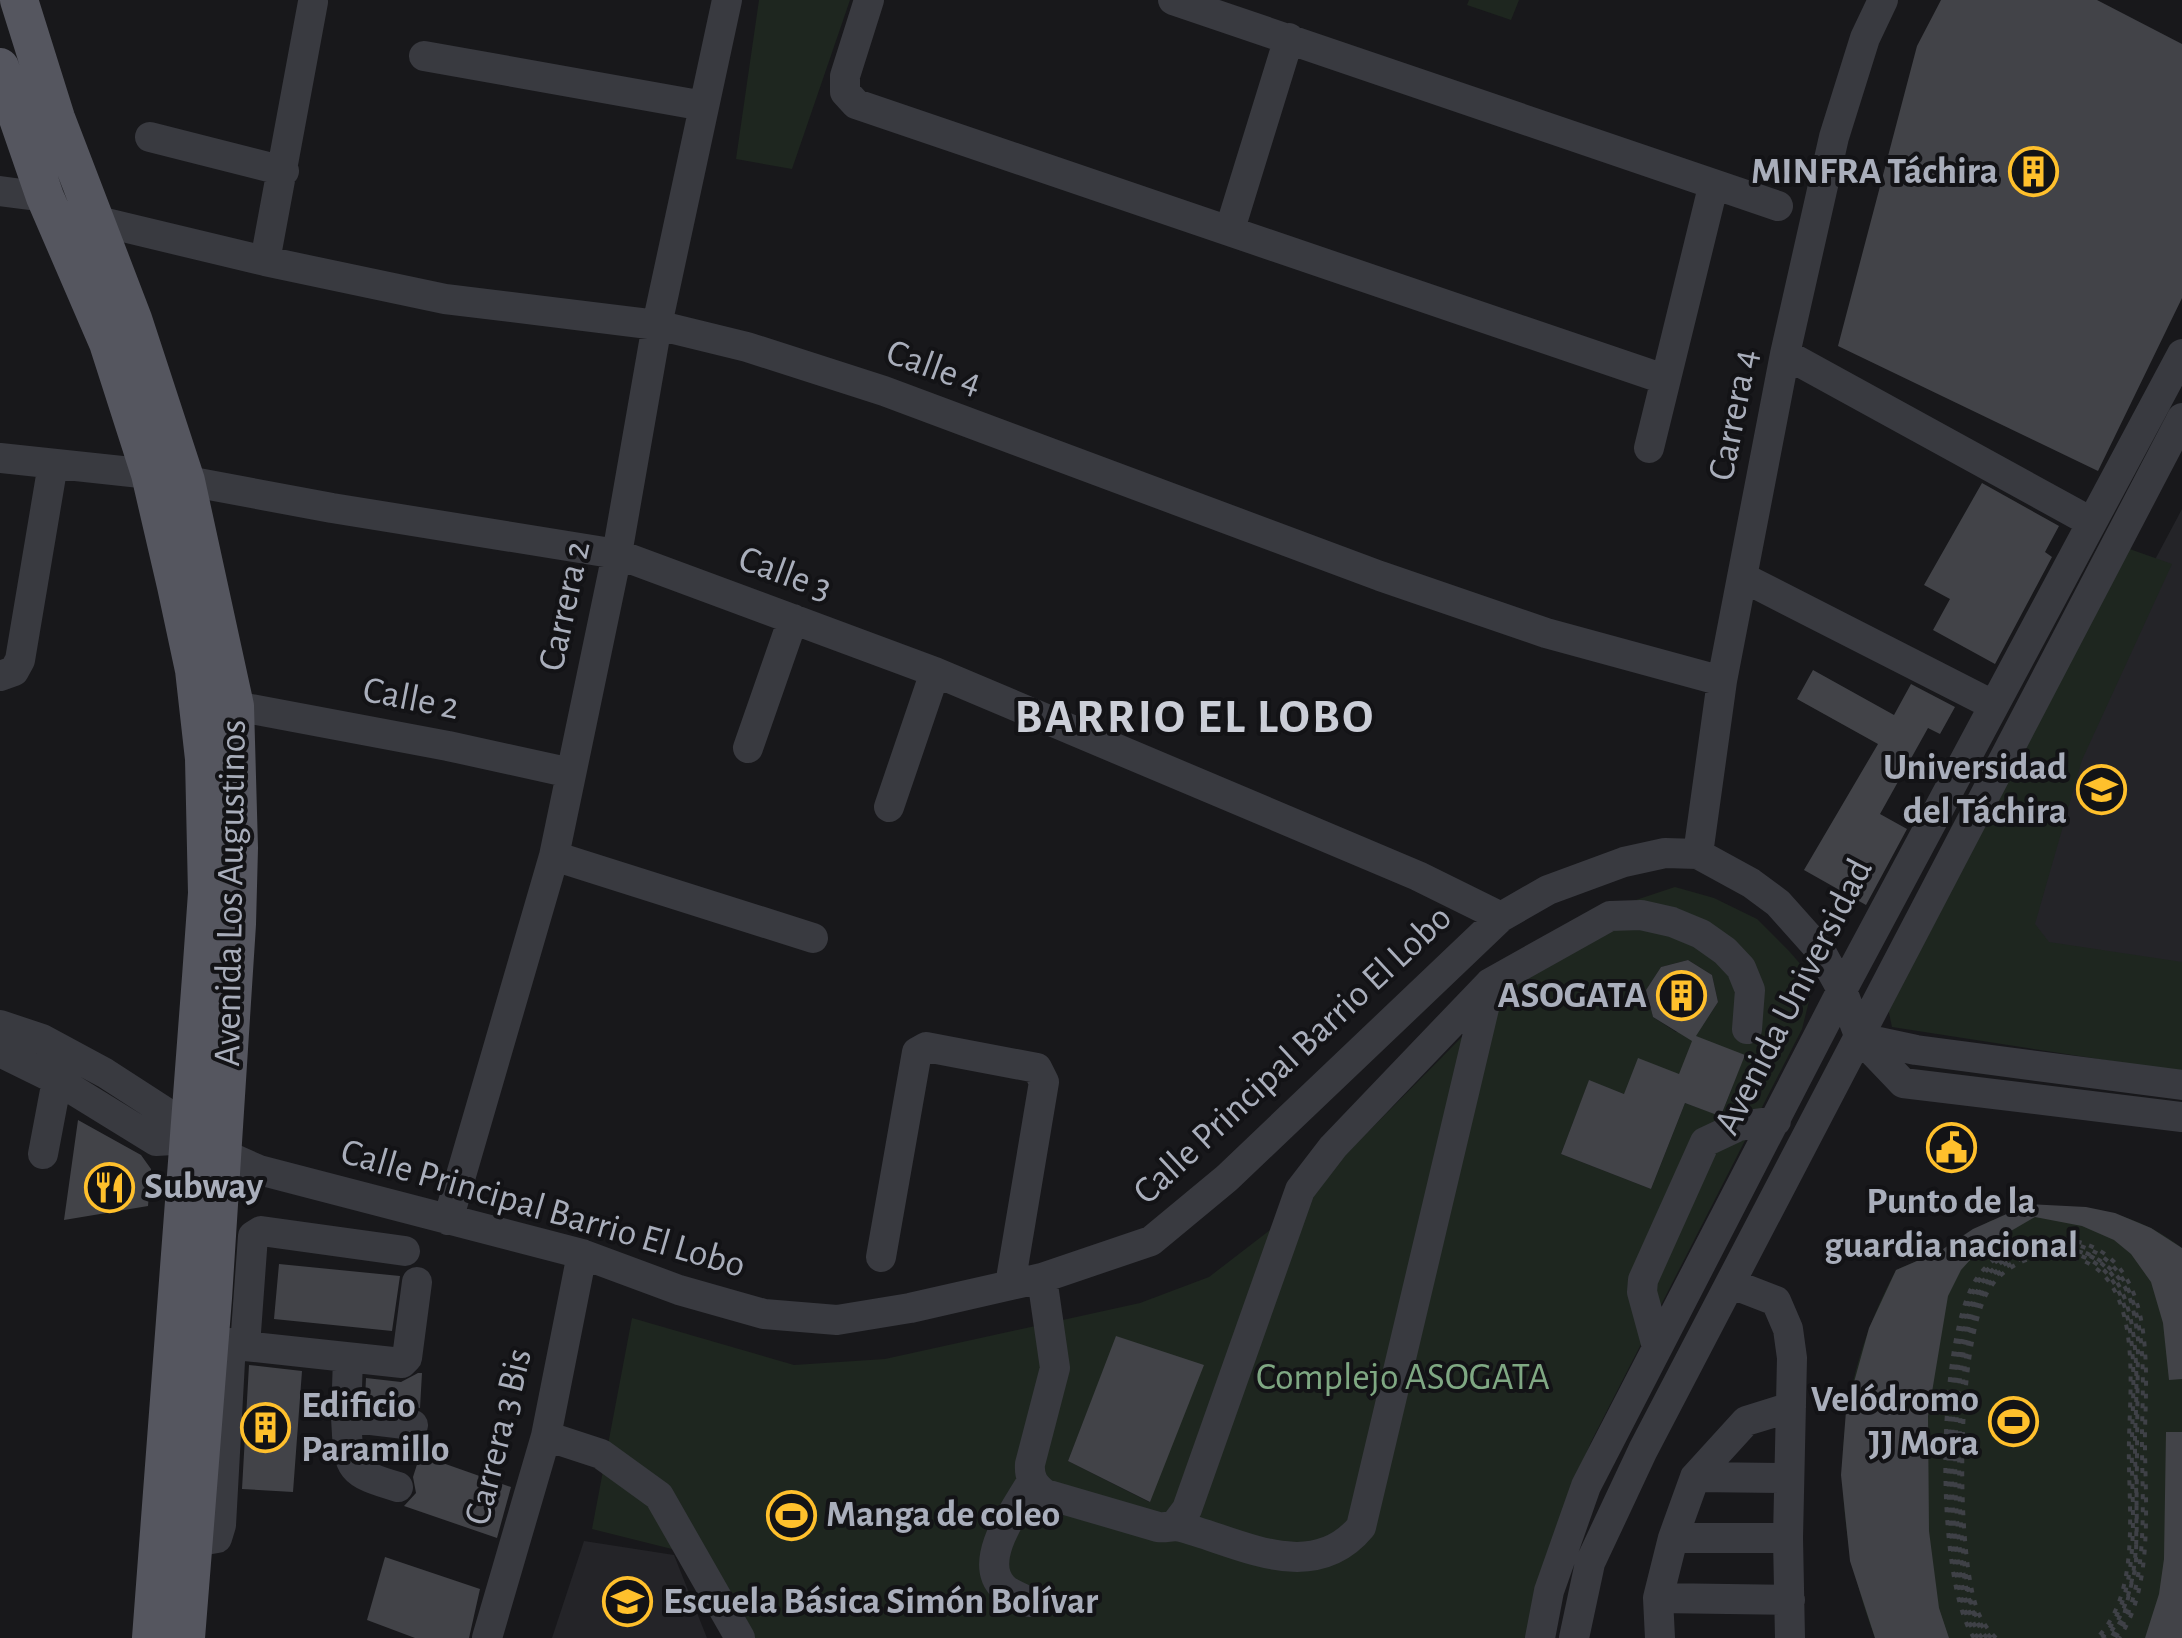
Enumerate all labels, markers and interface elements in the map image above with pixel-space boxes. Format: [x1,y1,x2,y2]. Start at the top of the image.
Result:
building icon: MINFRA Táchira [2007,146,2059,198]
place label: MINFRA Táchira [1751,153,1998,191]
street label: Calle 4 [881,333,987,403]
street label: Carrera 4 [1703,346,1765,484]
street label: Carrera 2 [533,537,597,675]
street label: Calle 3 [734,540,836,608]
street label: Calle 2 [360,671,462,727]
district label: BARRIO EL LOBO [1014,694,1376,742]
street label: Avenida Los Augustinos [209,719,253,1067]
place label: Universidad del Táchira [1883,749,2067,831]
school or university icon: Universidad del Táchira [2076,764,2128,816]
street label: Avenida Universidad [1708,853,1880,1141]
street label: Calle Principal Barrio El Lobo [1127,898,1459,1212]
building icon: ASOGATA [1656,970,1708,1022]
place label: ASOGATA [1498,977,1647,1015]
public building icon: Punto de la guardia nacional [1925,1122,1977,1174]
street label: Calle Principal Barrio El Lobo [336,1133,750,1285]
restaurant icon: Subway [83,1161,135,1213]
place label: Subway [144,1168,263,1206]
place label: Punto de la guardia nacional [1824,1183,2078,1265]
street label: Carrera 3 Bis [459,1345,539,1529]
park label: Complejo ASOGATA [1256,1359,1550,1397]
place label: Velódromo JJ Mora [1811,1381,1979,1463]
place label: Edificio Paramillo [301,1387,449,1469]
sports icon: Velódromo JJ Mora [1988,1396,2040,1448]
building icon: Edificio Paramillo [240,1402,292,1454]
sports icon: Manga de coleo [765,1489,817,1541]
place label: Manga de coleo [826,1496,1060,1534]
school or university icon: Escuela Básica Simón Bolívar [602,1576,654,1628]
place label: Escuela Básica Simón Bolívar [663,1583,1099,1621]

